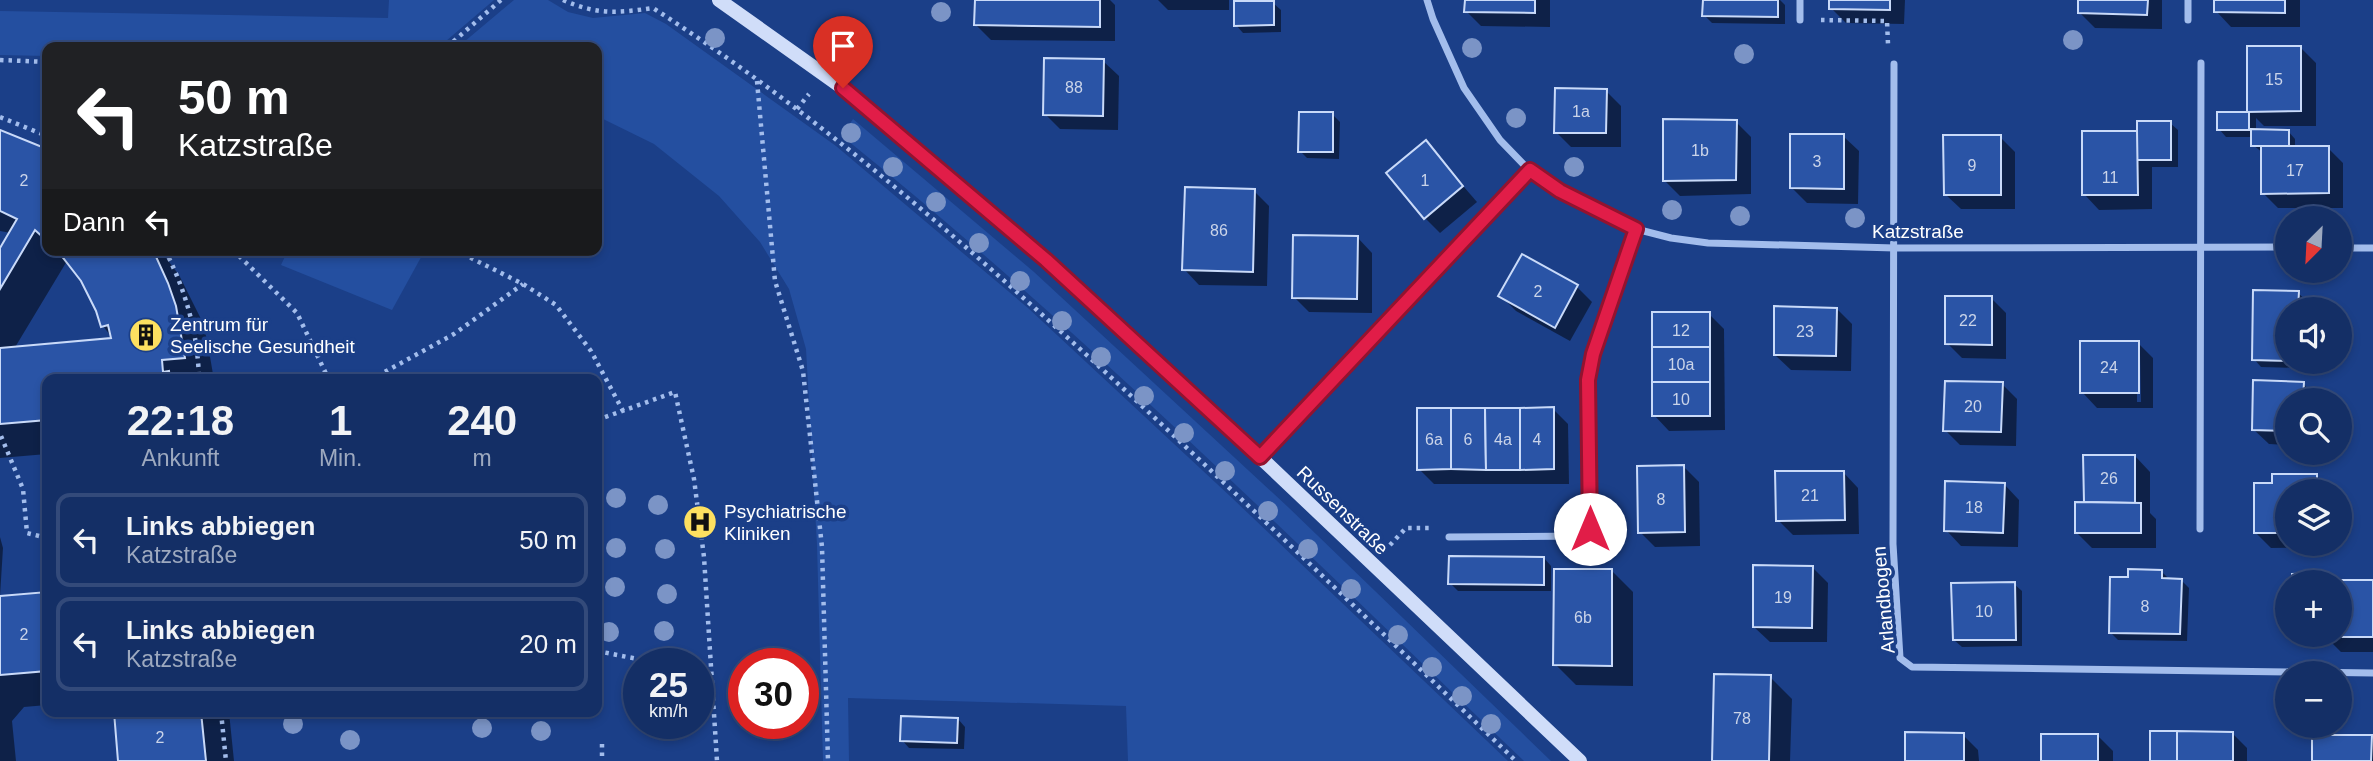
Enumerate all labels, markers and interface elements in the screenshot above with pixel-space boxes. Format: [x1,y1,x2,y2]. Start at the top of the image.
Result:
pin [813,16,873,88]
icon: arrive [824,27,862,65]
icon: left [63,70,154,161]
text: 50 m [178,70,290,124]
house number: 15 [2265,71,2283,88]
house number: 88 [1065,79,1083,96]
house number: 1a [1572,103,1590,120]
text: Katzstraße [178,127,333,163]
house number: 1b [1691,142,1709,159]
house number: 3 [1813,153,1822,170]
house number: 9 [1968,157,1977,174]
house number: 17 [2286,162,2304,179]
house number: 11 [2102,169,2118,186]
house number: 2 [20,172,29,189]
house number: 1 [1421,172,1430,189]
icon: left [139,203,177,241]
north arrow [2275,206,2352,284]
map controls [2275,206,2352,738]
text: Dann [63,207,125,237]
street label: Katzstraße [1872,221,1964,242]
house number: 86 [1210,222,1228,239]
house number: 2 [1534,283,1543,300]
button: sound [2275,297,2352,374]
house number: 22 [1959,312,1977,329]
place label: Zentrum für Seelische Gesundheit [170,314,356,357]
building icon: Zentrum für Seelische Gesundheit [127,316,165,354]
house number: 12 [1672,322,1690,339]
house number: 23 [1796,323,1814,340]
house number: 10a [1668,356,1694,373]
house number: 24 [2100,359,2118,376]
button: search [2275,388,2352,465]
house number: 10 [1672,391,1690,408]
text: 22:18 [127,397,234,444]
text: 1 [329,397,352,444]
text: 240 [447,397,517,444]
house number: 20 [1964,398,1982,415]
house number: 6a [1425,431,1443,448]
house number: 6 [1464,431,1473,448]
house number: 4a [1494,431,1512,448]
house number: 4 [1533,431,1542,448]
text: Ankunft [141,445,219,471]
text: Min. [319,445,362,471]
text: m [473,445,492,471]
street label: Russenstraße [1293,462,1392,559]
house number: 26 [2100,470,2118,487]
button: layers [2275,479,2352,556]
house number: 21 [1801,487,1819,504]
house number: 8 [1657,491,1666,508]
position arrow [1553,492,1627,566]
house number: 18 [1965,499,1983,516]
place label: Psychiatrische Kliniken [724,501,847,544]
hospital icon: Psychiatrische Kliniken [681,503,719,541]
text: Links abbiegen [126,511,315,541]
icon: left [67,521,105,559]
text: 50 m [519,525,577,555]
text: Katzstraße [126,542,237,568]
street label: Arlandbogen [1868,545,1899,655]
button: + [2275,570,2352,647]
house number: 19 [1774,589,1792,606]
house number: 8 [2141,598,2150,615]
house number: 10 [1975,603,1993,620]
house number: 6b [1574,609,1592,626]
text: Links abbiegen [126,615,315,645]
icon: left [67,625,105,663]
house number: 2 [20,626,29,643]
text: 20 m [519,629,577,659]
text: Katzstraße [126,646,237,672]
speed limit sign: 30 [728,648,819,739]
button: − [2275,661,2352,738]
text: 25 [649,665,688,704]
text: km/h [649,701,688,721]
house number: 78 [1733,710,1751,727]
house number: 2 [156,729,165,746]

